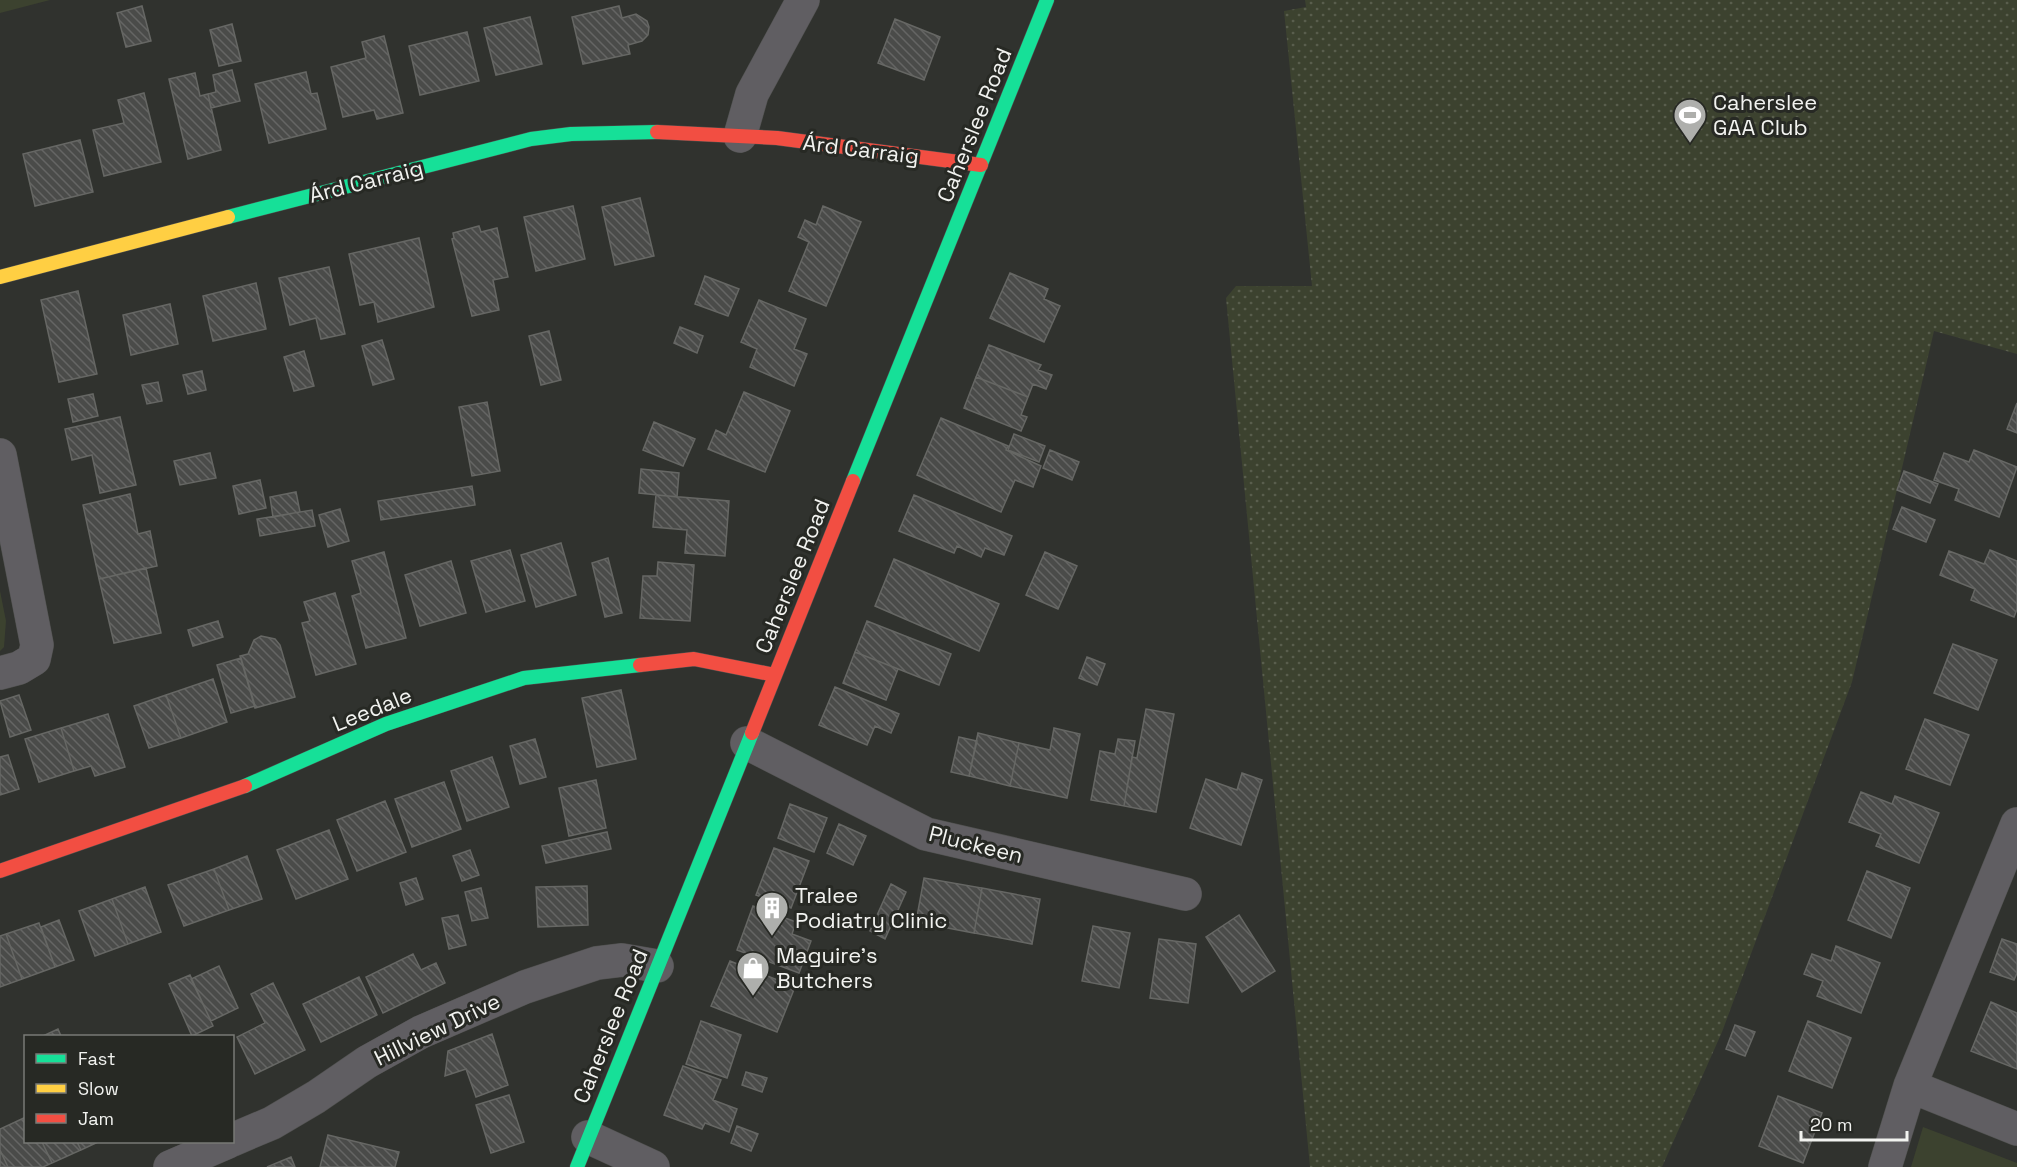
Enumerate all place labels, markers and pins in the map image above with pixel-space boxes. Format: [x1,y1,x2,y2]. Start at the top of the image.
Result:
place label: Caherslee GAA Club [1713,88,1817,141]
sports icon: Caherslee GAA Club [1672,97,1708,144]
place label: Tralee Podiatry Clinic [795,881,947,934]
building icon: Tralee Podiatry Clinic [754,890,790,937]
place label: Maguire’s Butchers [776,941,878,994]
shop icon: Maguire’s Butchers [735,950,771,997]

